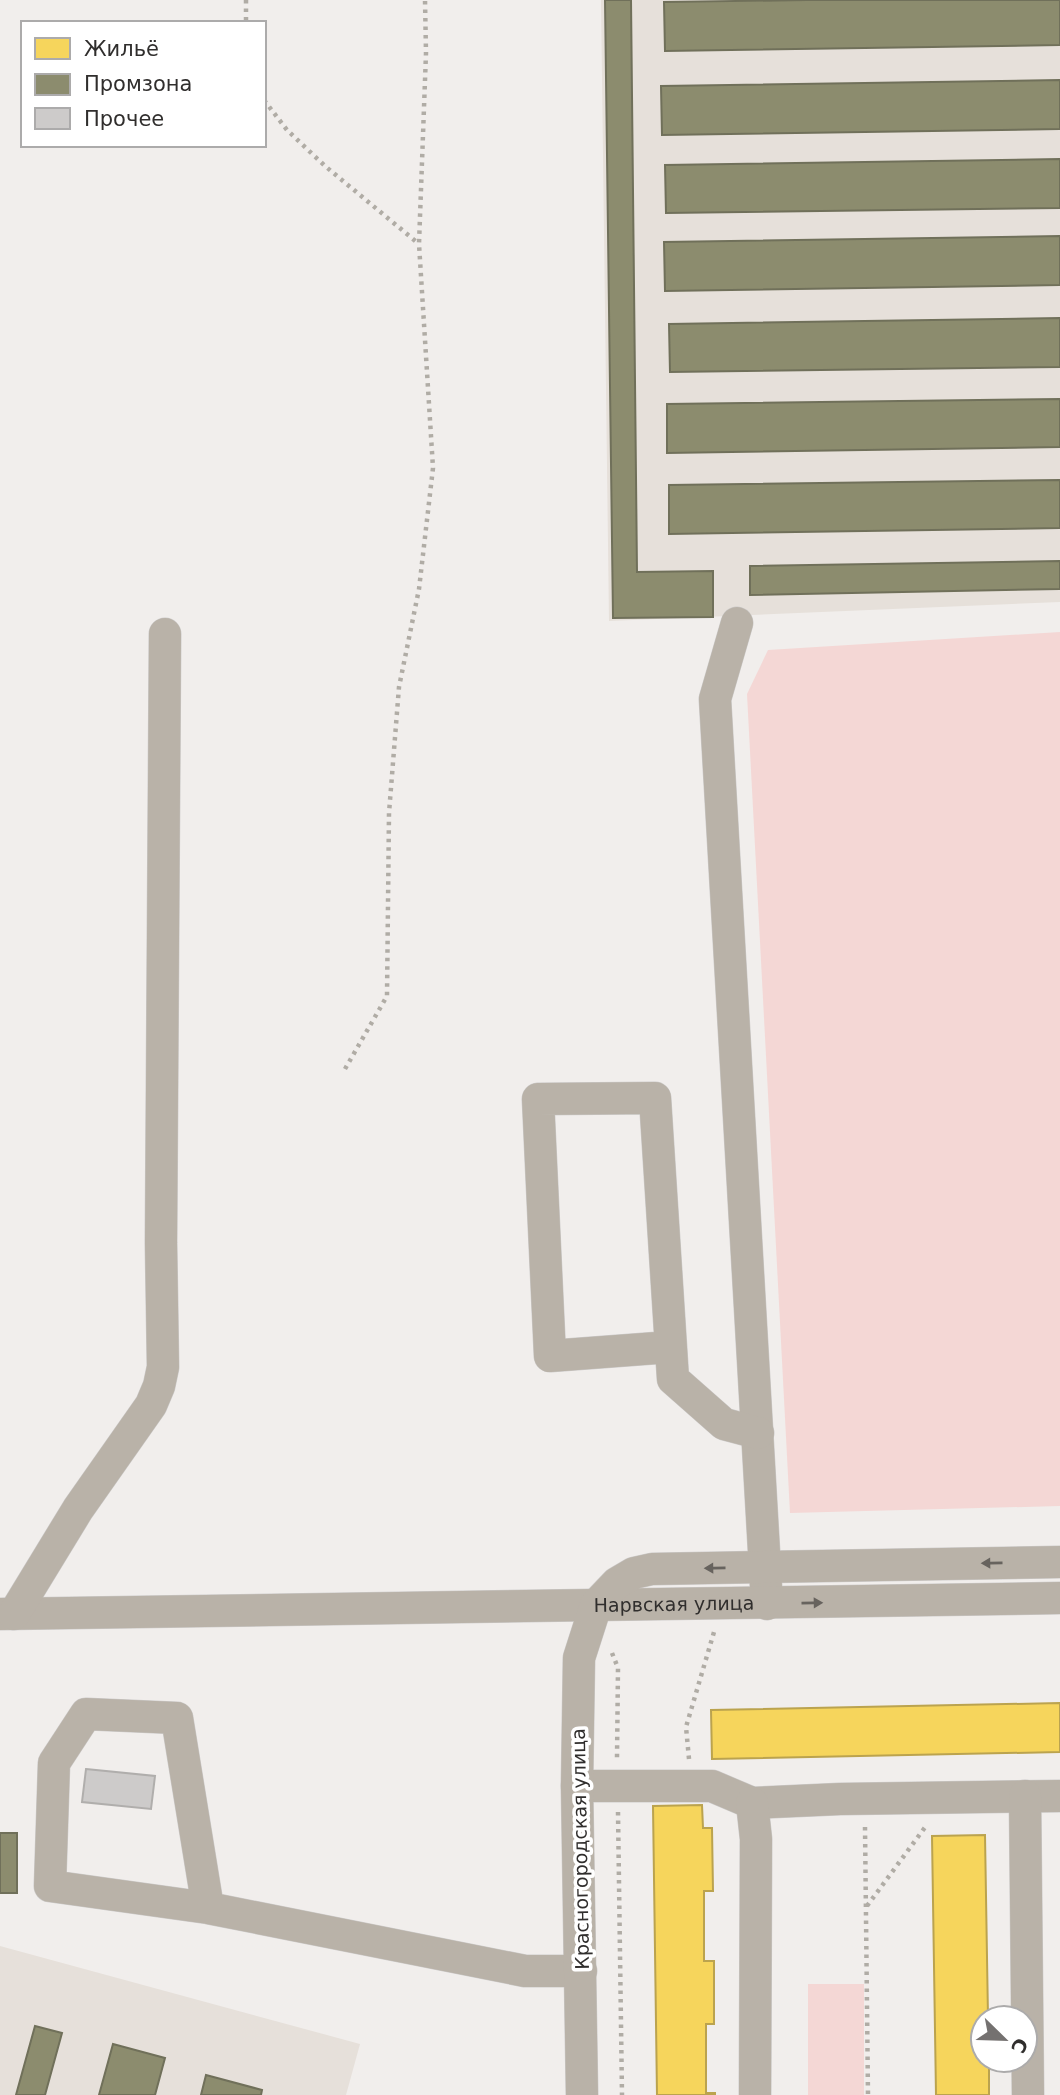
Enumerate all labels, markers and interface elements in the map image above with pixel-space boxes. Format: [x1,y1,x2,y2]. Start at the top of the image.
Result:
legend [21,21,266,147]
text: Жильё [84,37,159,61]
text: Промзона [84,72,192,96]
text: Прочее [84,107,164,131]
one-way arrow [981,1557,1003,1569]
one-way arrow [704,1562,726,1574]
street label: Нарвская улица [593,1592,754,1616]
one-way arrow [801,1597,823,1609]
street label: Красногородская улица [567,1728,593,1970]
north arrow [969,2004,1039,2074]
text: С [1007,2035,1033,2056]

